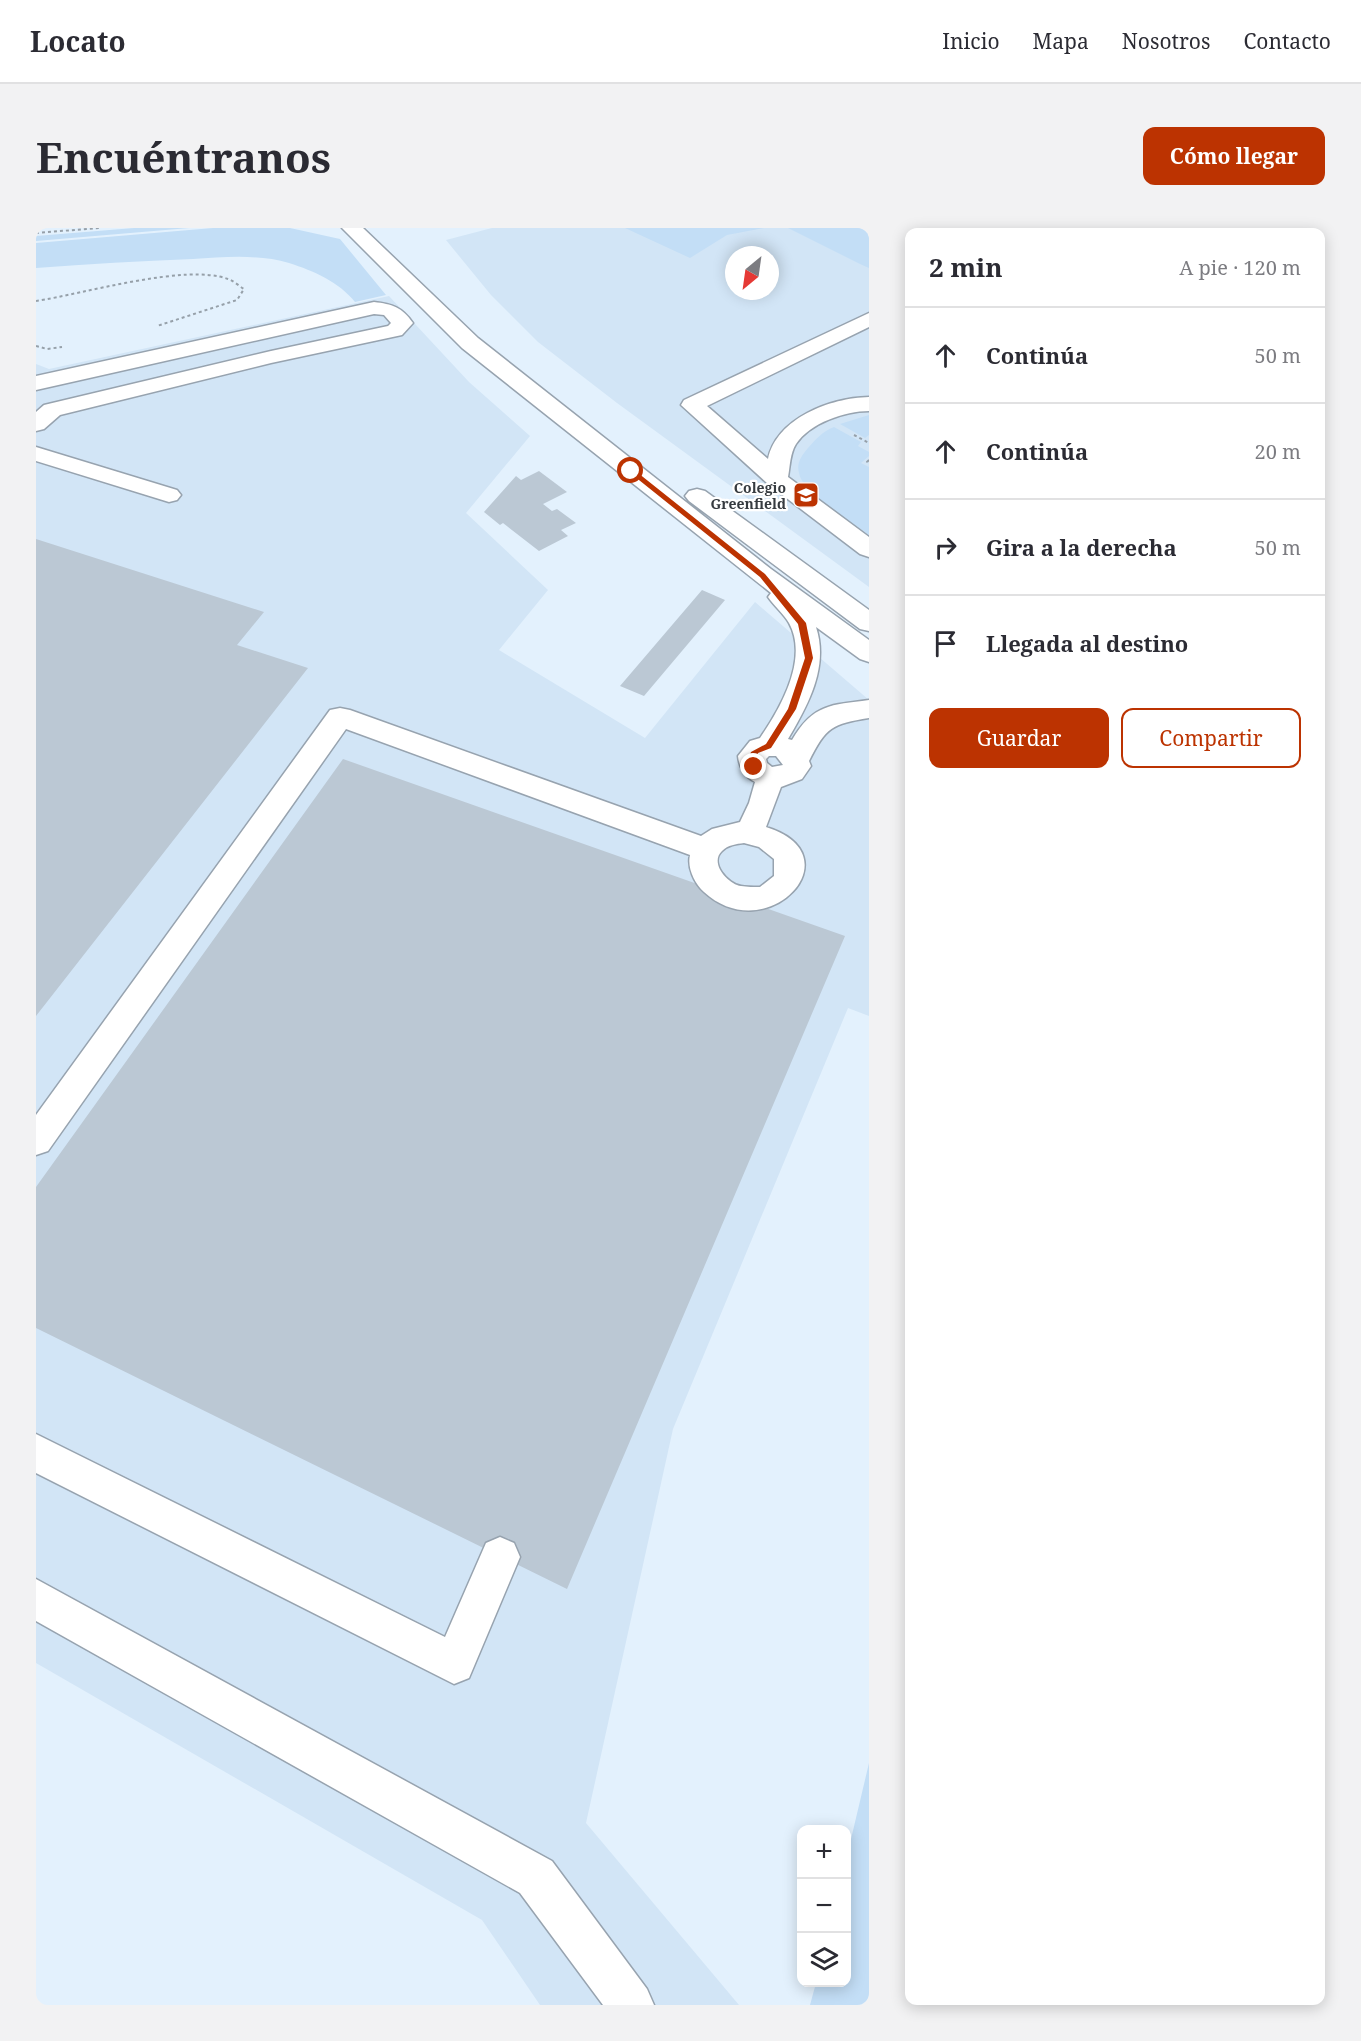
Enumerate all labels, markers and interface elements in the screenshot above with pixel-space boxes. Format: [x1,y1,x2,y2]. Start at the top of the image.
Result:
text: Locato [30,22,126,60]
text: Inicio [942,27,1000,55]
text: Mapa [1033,27,1089,55]
text: Nosotros [1122,27,1210,55]
text: Contacto [1243,27,1331,55]
button: Cómo llegar [1143,127,1325,185]
text: Encuéntranos [36,128,331,185]
north arrow [725,246,779,300]
text: 2 min [929,249,1003,285]
text: A pie · 120 m [1179,254,1301,281]
icon: ahead [929,339,962,372]
text: Continúa [986,340,1088,370]
text: 50 m [1255,342,1301,369]
icon: ahead [929,435,962,468]
text: Continúa [986,436,1088,466]
text: 20 m [1255,438,1301,465]
route start [617,457,643,483]
place label: Colegio Greenfield [710,478,786,513]
school or university icon: Colegio Greenfield [791,480,821,510]
icon: right [929,531,962,564]
text: Gira a la derecha [986,532,1177,562]
text: 50 m [1255,534,1301,561]
icon: arrive [929,627,962,660]
text: Llegada al destino [986,628,1188,658]
button: Guardar [929,708,1109,768]
button: Compartir [1121,708,1301,768]
route end [740,753,766,779]
map controls [797,1825,851,1987]
button: + [797,1825,851,1879]
button: − [797,1879,851,1933]
button: layers [797,1933,851,1987]

